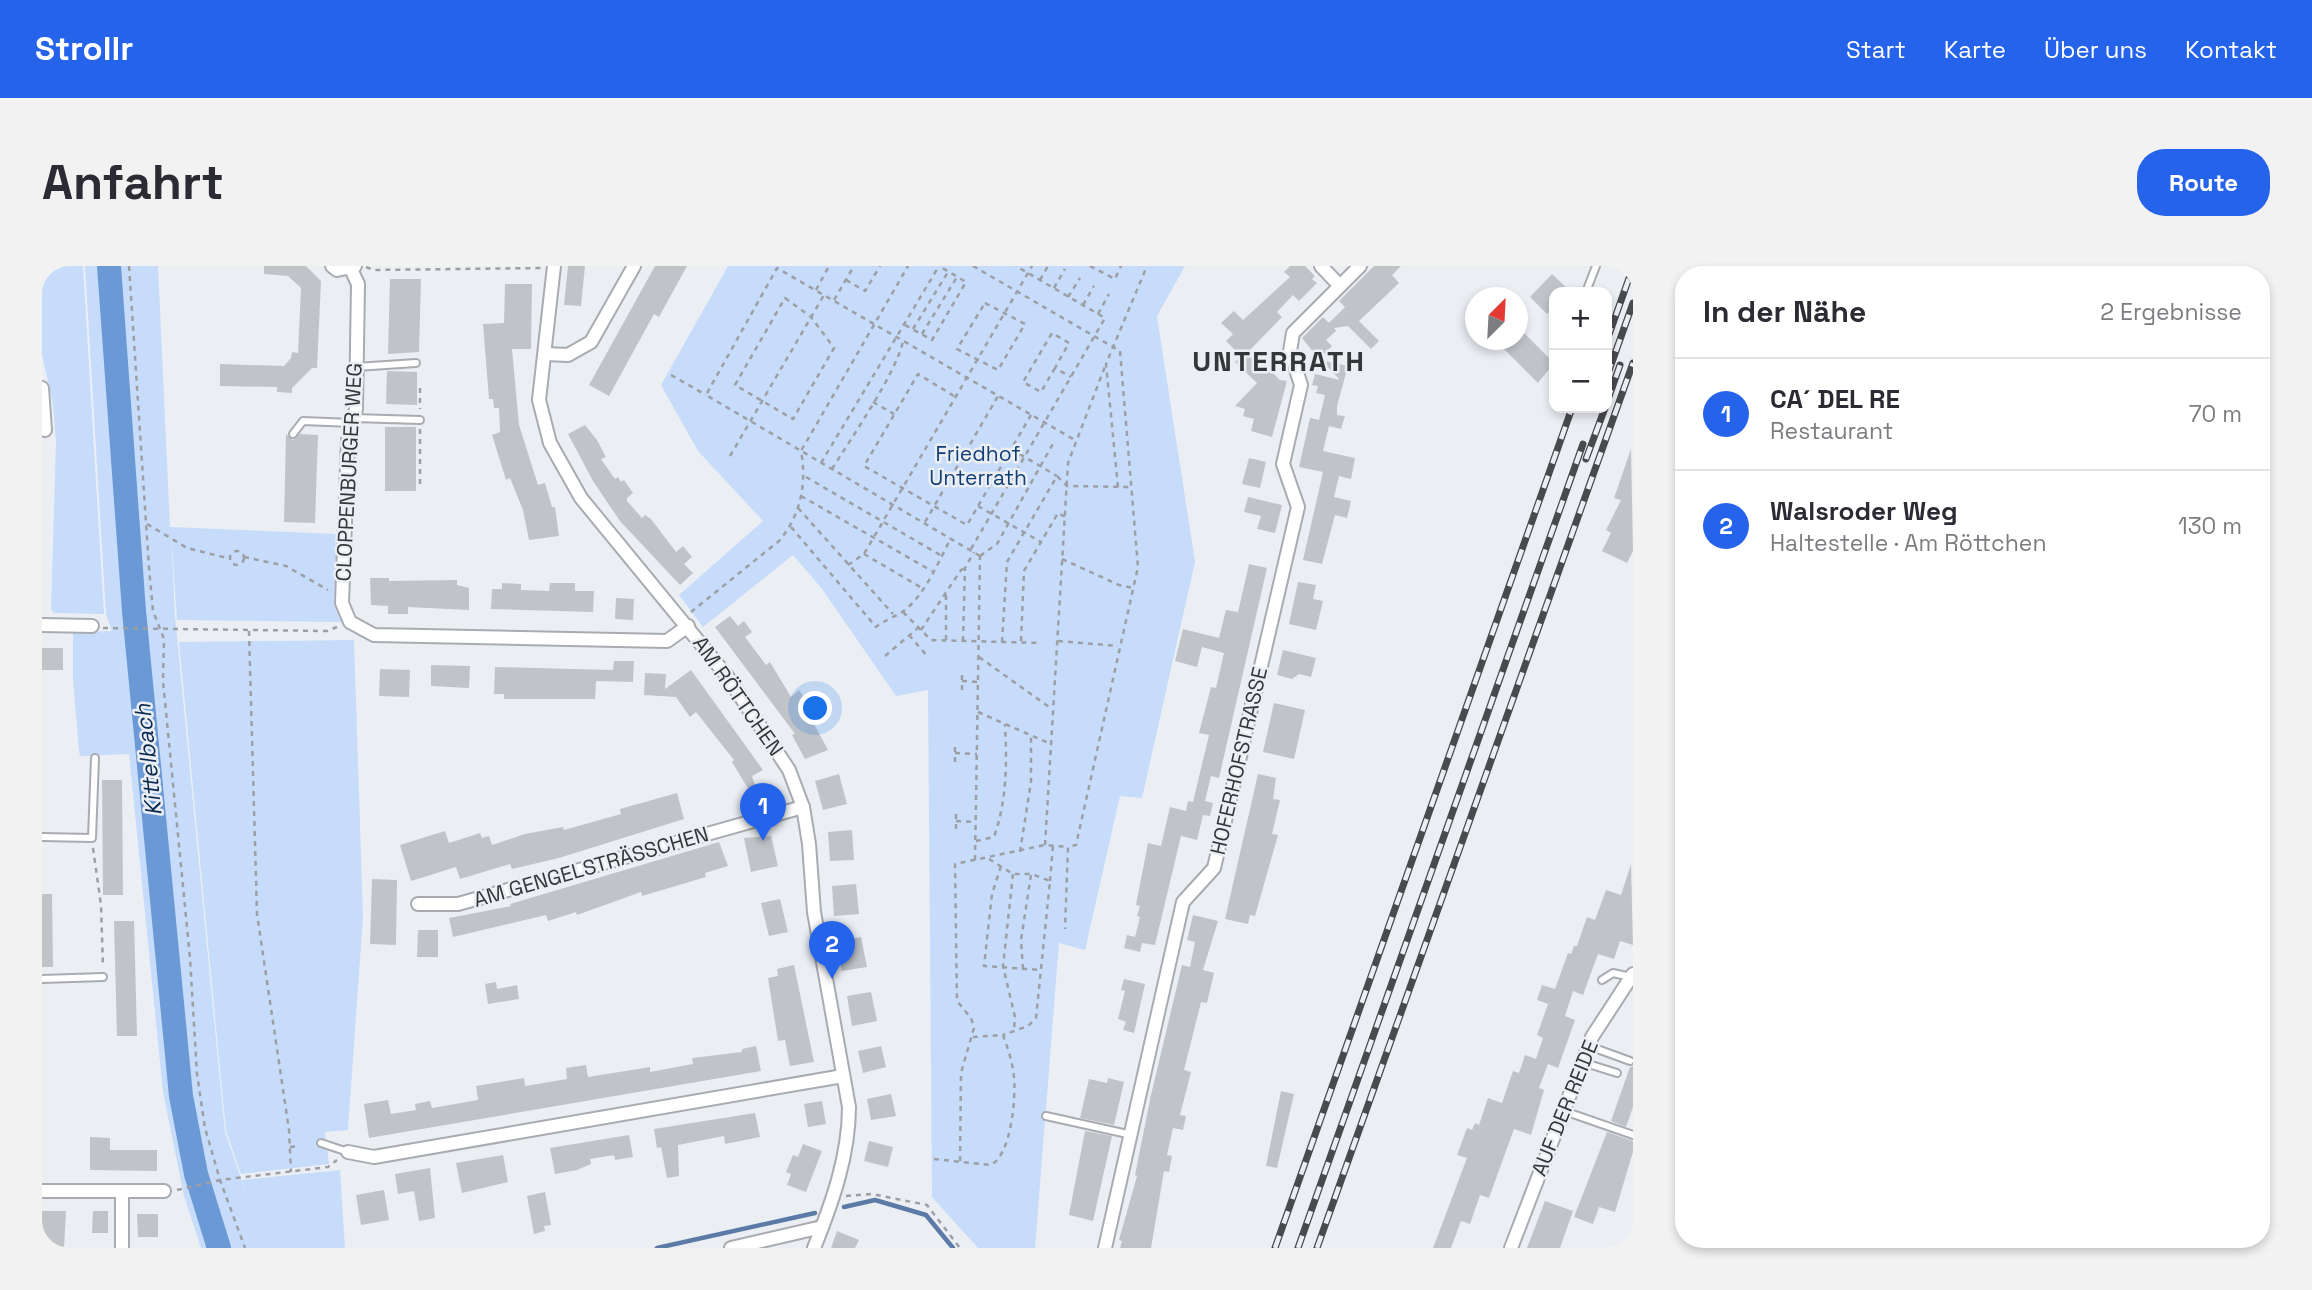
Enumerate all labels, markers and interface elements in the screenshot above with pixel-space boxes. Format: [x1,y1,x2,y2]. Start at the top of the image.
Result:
text: Strollr [35,28,133,70]
text: Start [1846,34,1906,65]
text: Karte [1944,34,2006,65]
text: Über uns [2044,34,2147,65]
text: Kontakt [2185,34,2277,65]
button: Route [2137,149,2270,216]
text: Anfahrt [42,151,224,213]
north arrow [1465,287,1528,350]
map controls [1549,287,1612,413]
button: + [1549,287,1612,350]
text: In der Nähe [1703,292,1866,331]
text: 2 Ergebnisse [2100,297,2242,327]
district label: UNTERRATH [1192,343,1366,379]
button: − [1549,350,1612,413]
street label: CLOPPENBURGER WEG [329,362,368,582]
text: CA´ DEL RE [1770,382,1900,416]
text: 1 [1721,399,1731,429]
text: 70 m [2189,399,2242,429]
text: Restaurant [1770,416,1893,446]
park label: Friedhof Unterrath [929,440,1027,491]
text: Walsroder Weg [1770,494,1958,528]
text: 2 [1719,511,1733,541]
text: 130 m [2178,511,2242,541]
text: Haltestelle · Am Röttchen [1770,528,2047,558]
street label: AM RÖTTCHEN [687,630,790,761]
street label: HOFERHOFSTRASSE [1204,664,1273,857]
your location [798,691,832,725]
water label: Kittelbach [127,702,169,818]
pin: 1 [740,783,786,841]
street label: AM GENGELSTRÄSSCHEN [470,820,712,913]
pin: 2 [809,921,855,979]
street label: AUF DER REIDE [1525,1036,1604,1180]

